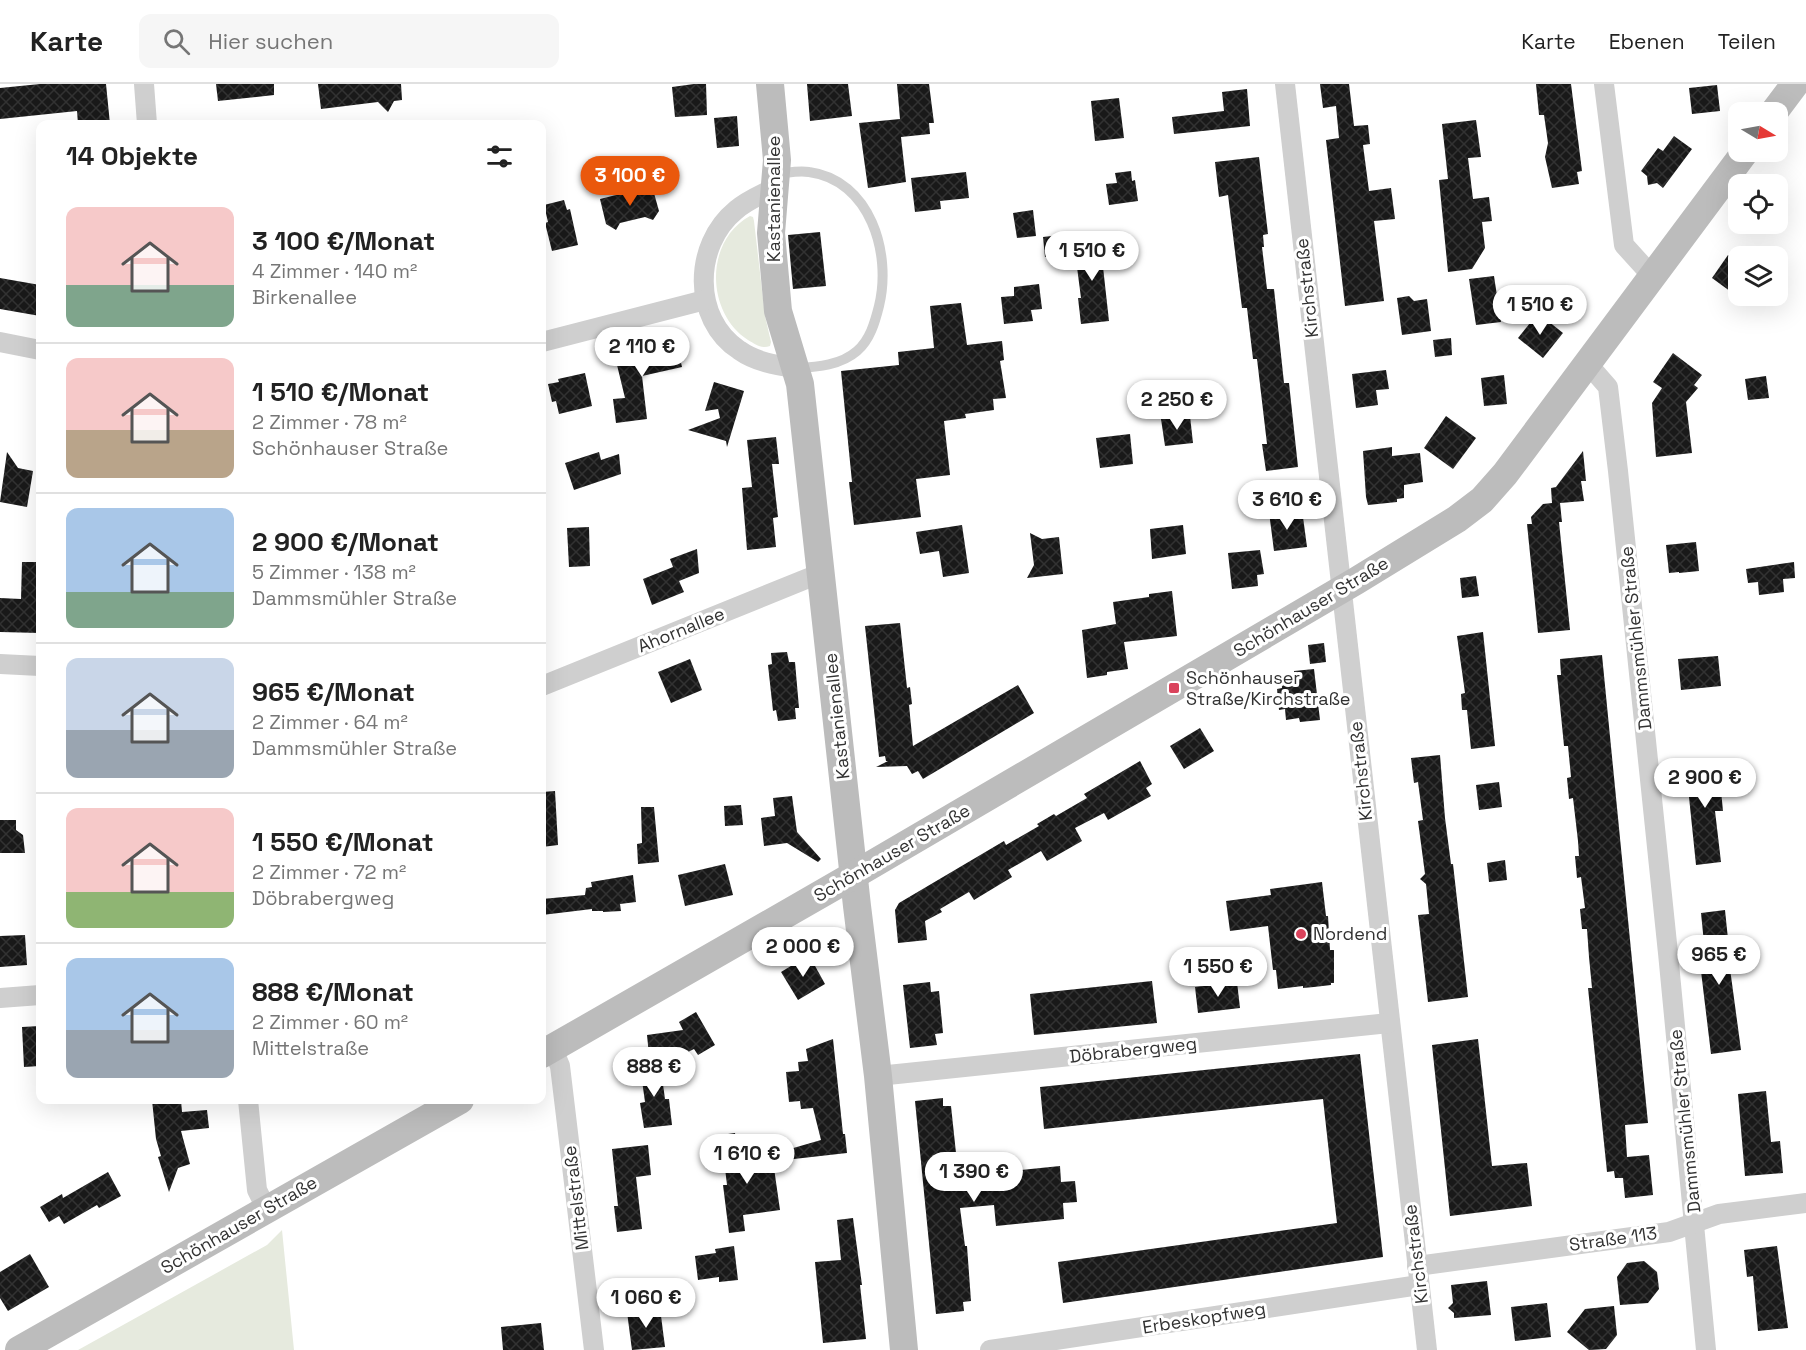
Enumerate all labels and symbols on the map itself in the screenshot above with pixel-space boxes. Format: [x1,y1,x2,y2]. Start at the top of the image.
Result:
north arrow [1728,102,1788,162]
street label: Kastanienallee [762,136,785,262]
pin: 3 100 € [575,156,685,207]
pin: 1 510 € [1037,231,1147,282]
street label: Kirchstraße [1290,237,1323,339]
pin: 1 510 € [1485,285,1595,336]
pin: 2 110 € [587,327,697,378]
pin: 2 250 € [1122,380,1232,431]
pin: 3 610 € [1232,480,1342,531]
street label: Dammsmühler Straße [1614,545,1657,731]
street label: Schönhauser Straße [1229,551,1392,662]
street label: Ahornallee [634,602,728,657]
street label: Kastanienallee [818,652,855,780]
place label: Schönhauser Straße/Kirchstraße [1186,666,1350,710]
marker: Schönhauser Straße/Kirchstraße [1167,681,1181,695]
street label: Kirchstraße [1344,720,1377,822]
pin: 2 900 € [1650,758,1760,809]
street label: Schönhauser Straße [809,798,974,907]
place label: Nordend [1313,922,1387,945]
pin: 2 000 € [748,927,858,978]
marker: Nordend [1294,927,1308,941]
pin: 965 € [1677,935,1761,986]
pin: 1 550 € [1163,947,1273,998]
street label: Dammsmühler Straße [1663,1028,1706,1214]
street label: Döbrabergweg [1068,1031,1198,1068]
pin: 888 € [612,1047,696,1098]
pin: 1 610 € [692,1134,802,1185]
street label: Mittelstraße [558,1144,593,1252]
pin: 1 390 € [919,1152,1029,1203]
street label: Schönhauser Straße [156,1170,321,1279]
street label: Kirchstraße [1398,1203,1433,1305]
street label: Straße 113 [1567,1221,1658,1256]
pin: 1 060 € [591,1278,701,1329]
street label: Erbeskopfweg [1141,1296,1267,1339]

